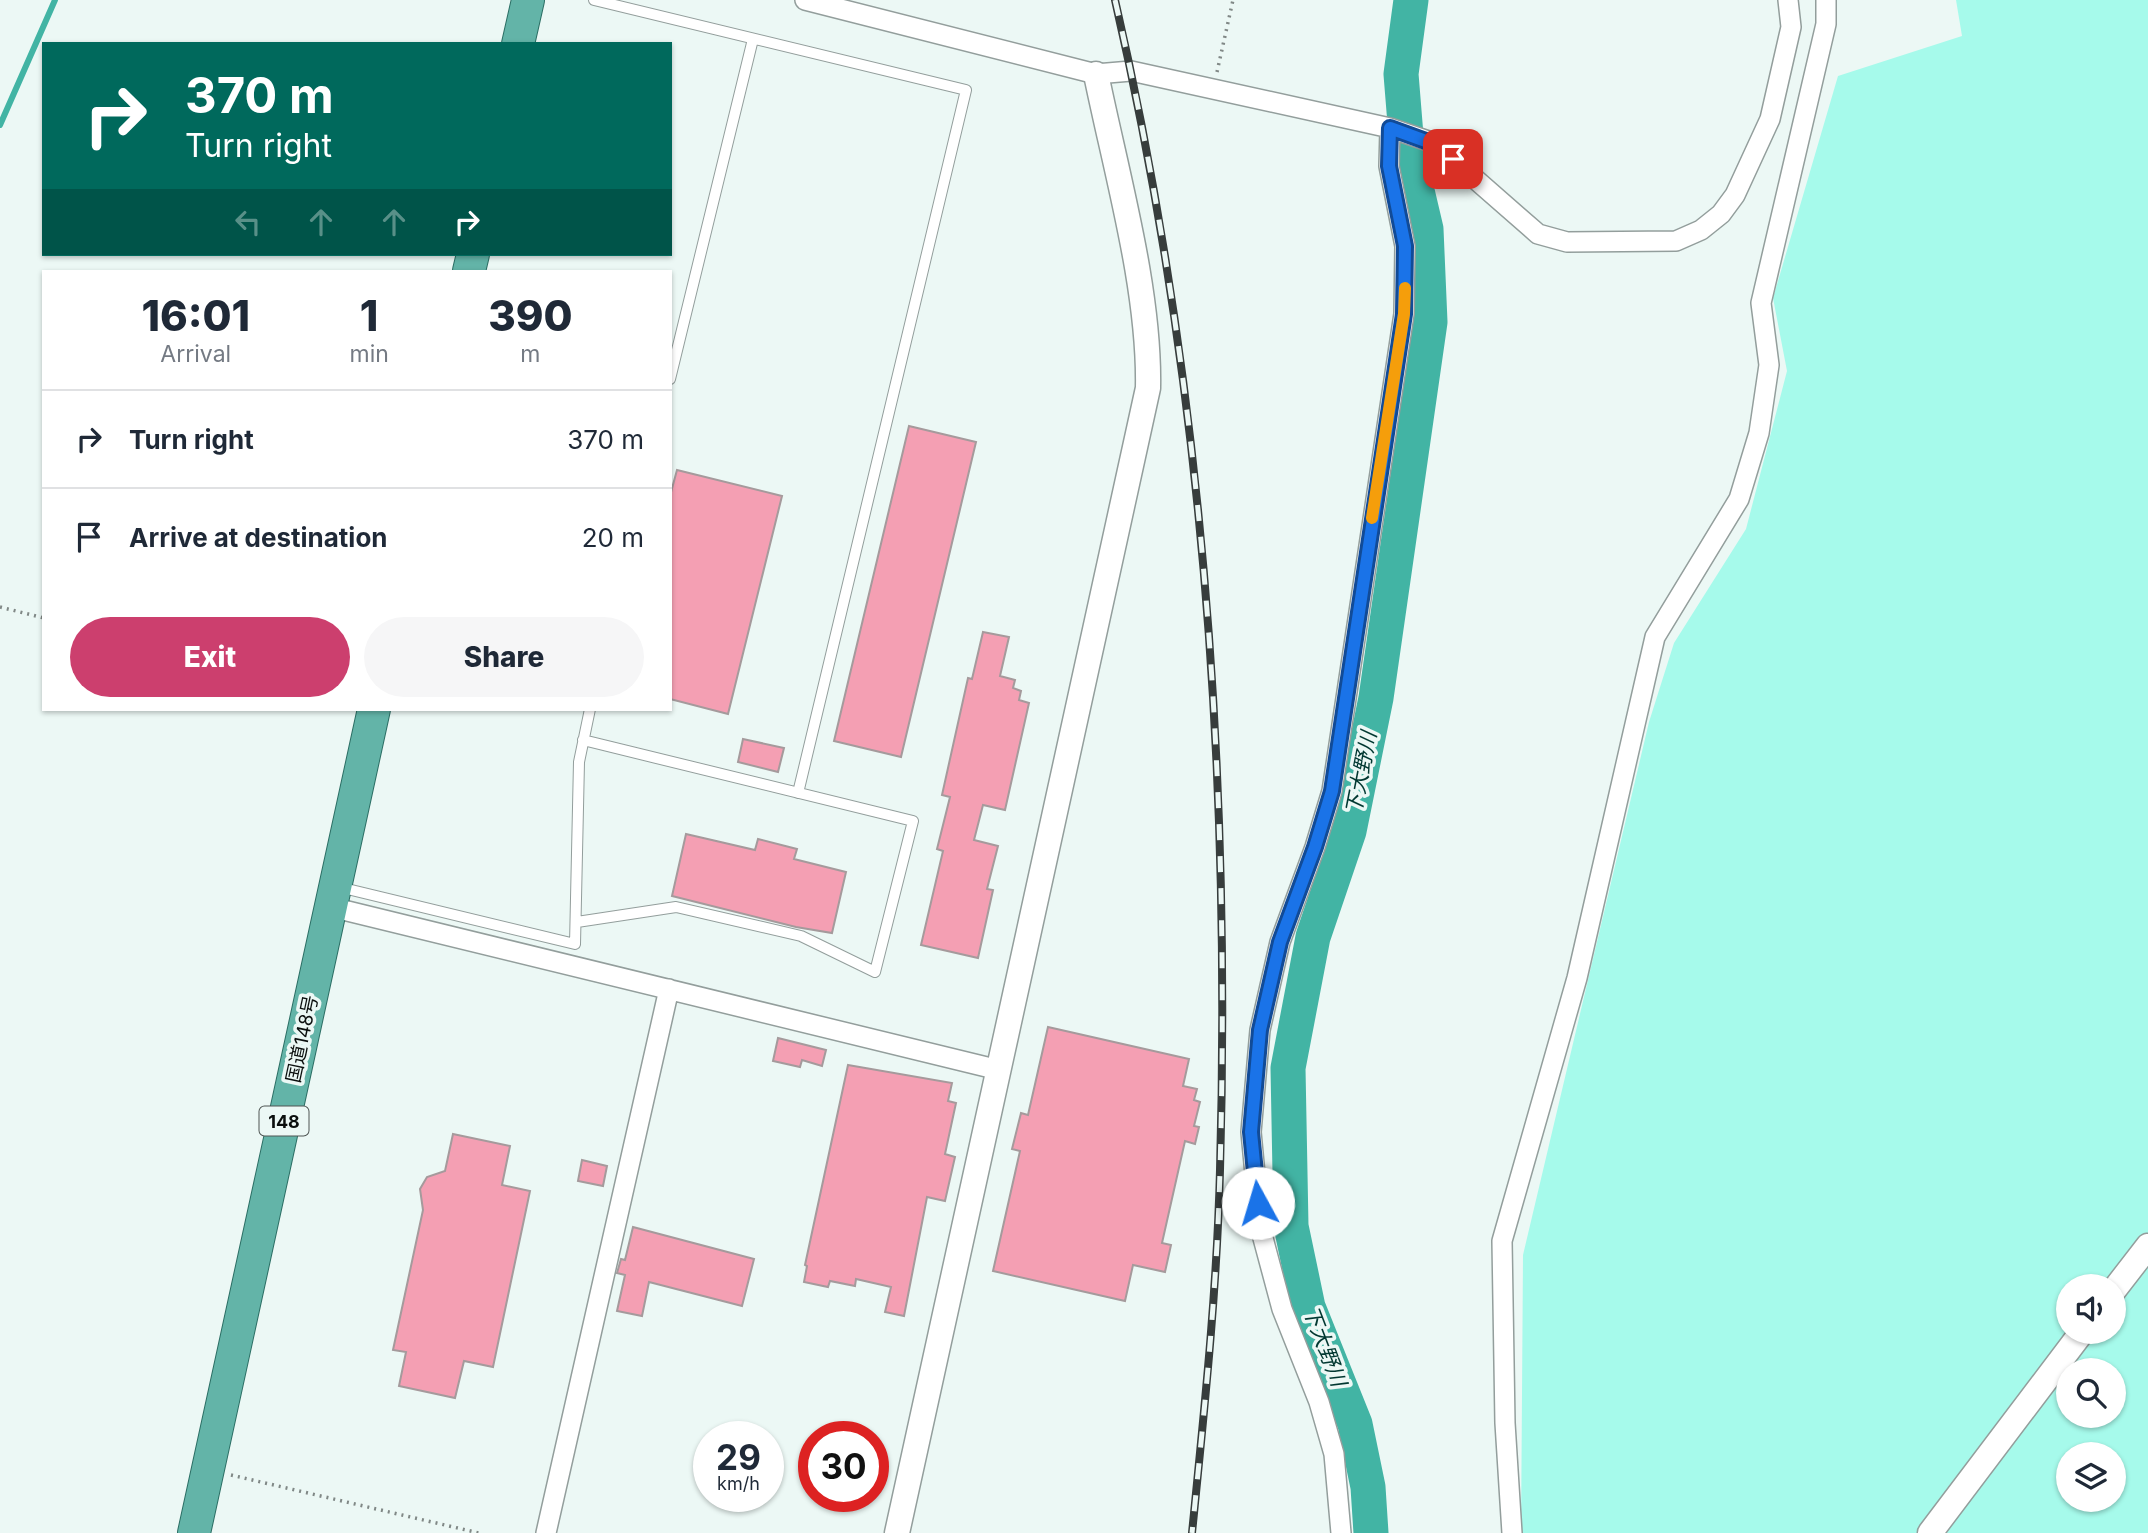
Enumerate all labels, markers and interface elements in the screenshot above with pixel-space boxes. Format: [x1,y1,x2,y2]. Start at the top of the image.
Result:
text: 370 m [185,66,334,125]
icon: right [70,70,161,161]
text: Turn right [185,126,332,165]
pin [1423,129,1483,189]
icon: arrive [1434,140,1472,178]
icon: left [229,203,267,241]
icon: ahead [302,203,340,241]
icon: ahead [375,203,413,241]
icon: right [448,203,486,241]
text: 16:01 [141,290,250,341]
text: 1 [360,290,378,341]
text: 390 [488,290,573,341]
text: Arrival [160,340,231,368]
text: min [349,340,389,368]
text: m [520,340,540,368]
icon: right [70,420,108,458]
text: Turn right [129,424,254,455]
text: 370 m [567,424,644,455]
icon: arrive [70,518,108,556]
text: Arrive at destination [129,522,388,553]
text: 20 m [582,522,644,553]
button: Exit [70,617,350,697]
button: Share [364,617,644,697]
water label: 下大野川 [1341,727,1382,817]
street label: 国道148号 [282,993,322,1085]
road number: 148 [260,1106,308,1136]
position arrow [1221,1166,1295,1240]
map controls [2056,1274,2126,1512]
button: sound [2056,1274,2126,1344]
water label: 下大野川 [1298,1302,1352,1392]
button: search [2056,1358,2126,1428]
speed limit sign: 30 [798,1421,889,1512]
text: 29 [716,1436,761,1478]
button: layers [2056,1442,2126,1512]
text: km/h [717,1473,760,1494]

